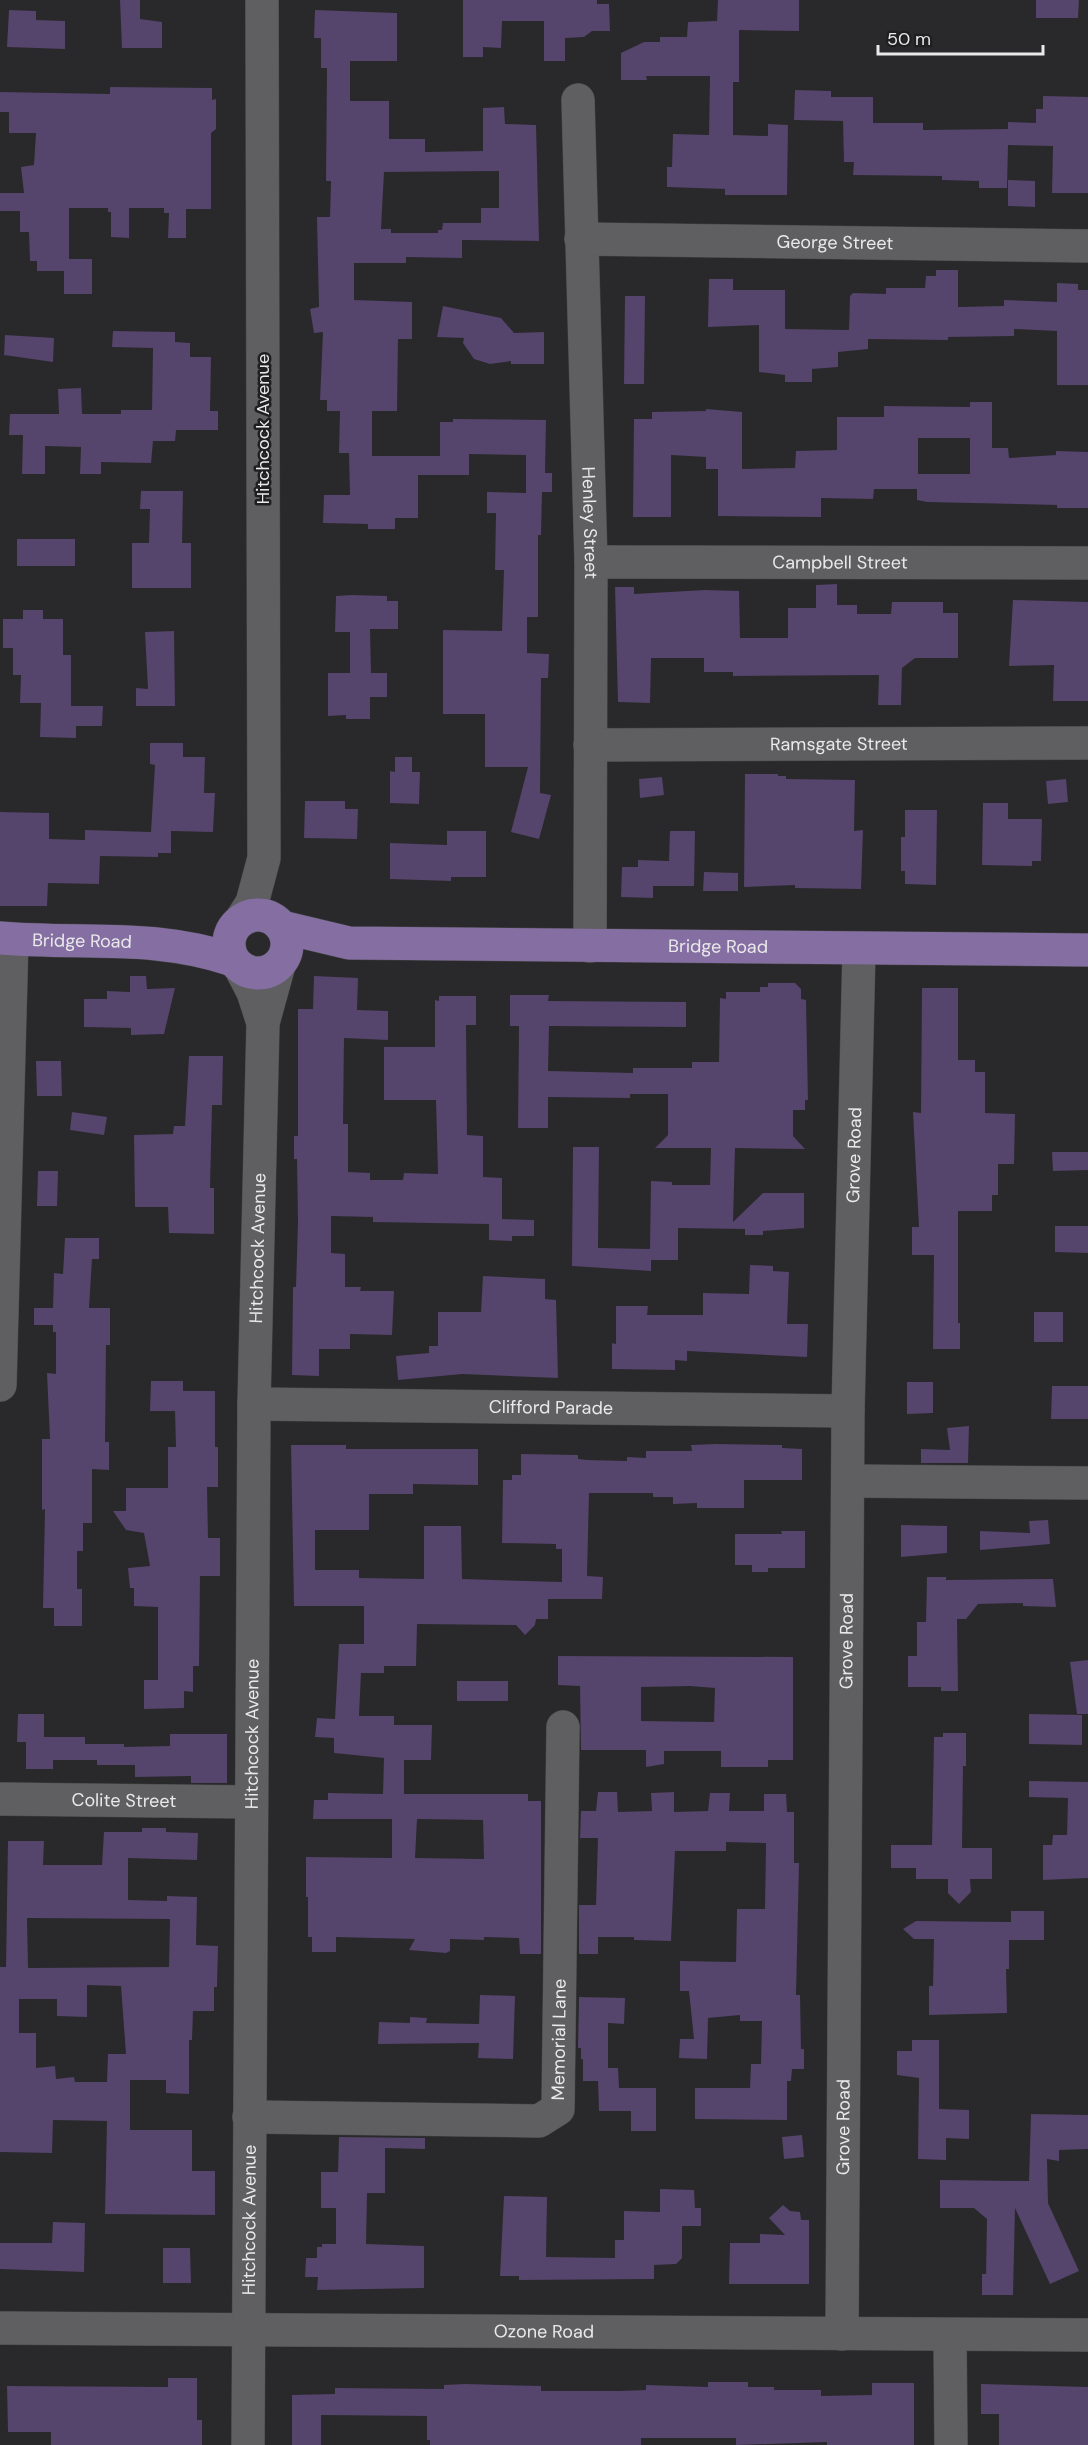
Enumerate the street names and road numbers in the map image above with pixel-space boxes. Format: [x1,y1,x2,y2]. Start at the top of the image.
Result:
street label: George Street [776,230,894,255]
street label: Hitchcock Avenue [251,354,275,504]
street label: Henley Street [576,466,603,579]
street label: Campbell Street [772,550,908,575]
street label: Ramsgate Street [770,732,908,756]
street label: Bridge Road [32,928,132,954]
street label: Bridge Road [668,934,768,959]
street label: Grove Road [841,1107,867,1203]
street label: Hitchcock Avenue [244,1173,271,1324]
street label: Clifford Parade [489,1395,613,1420]
street label: Grove Road [834,1593,859,1689]
street label: Hitchcock Avenue [240,1659,265,1809]
street label: Colite Street [71,1788,177,1813]
street label: Memorial Lane [546,1979,572,2100]
street label: Grove Road [831,2079,856,2175]
street label: Hitchcock Avenue [237,2145,262,2295]
street label: Ozone Road [494,2319,594,2344]

